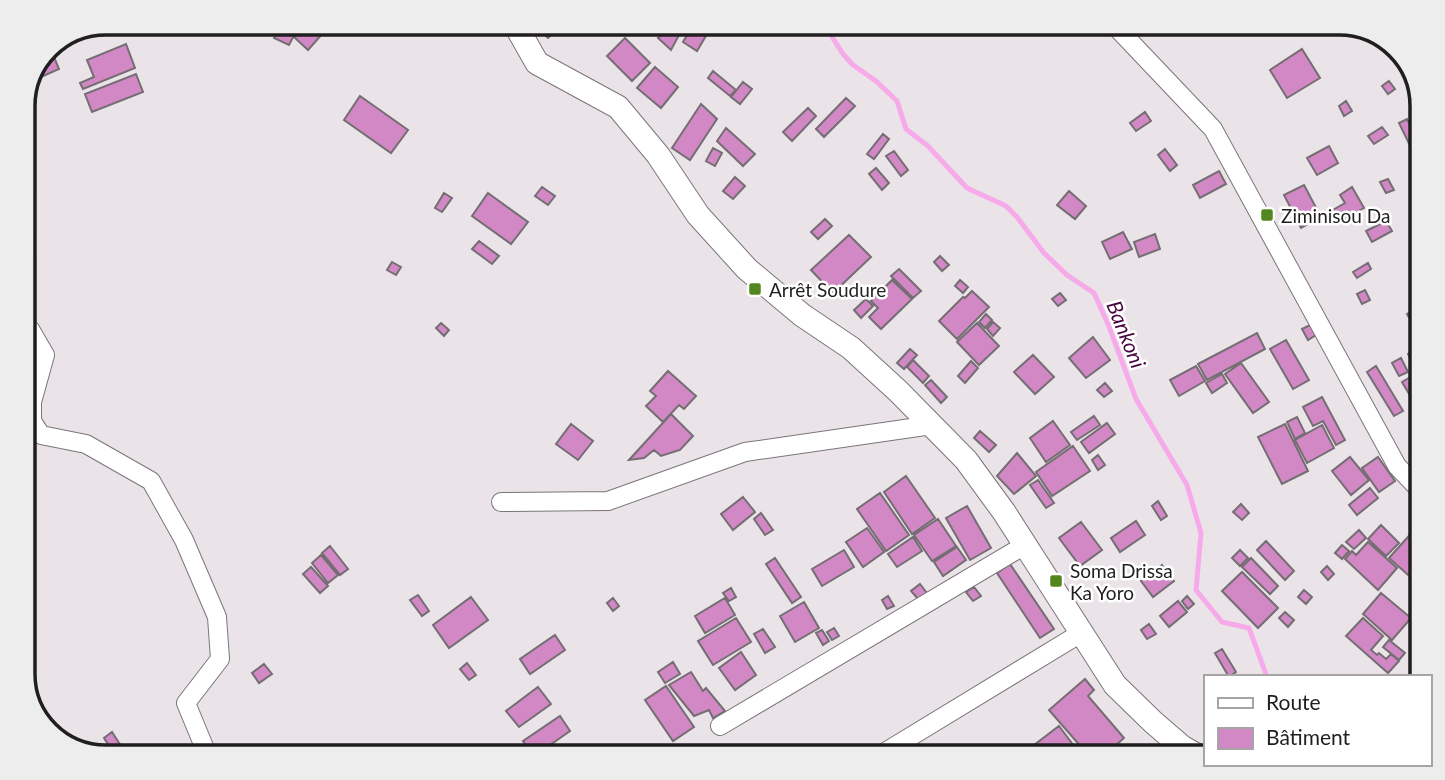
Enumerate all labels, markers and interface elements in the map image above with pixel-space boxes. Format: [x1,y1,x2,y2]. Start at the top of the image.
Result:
place label: Ziminisou Da [1281,204,1390,227]
marker: Ziminisou Da [1259,207,1275,223]
place label: Arrêt Soudure [769,278,886,301]
marker: Arrêt Soudure [747,281,763,297]
water label: Bankoni [1102,297,1152,372]
place label: Soma Drissa Ka Yoro [1070,559,1173,604]
marker: Soma Drissa Ka Yoro [1048,573,1064,589]
legend [1204,675,1431,766]
text: Route [1266,689,1321,714]
text: Bâtiment [1266,724,1351,749]

